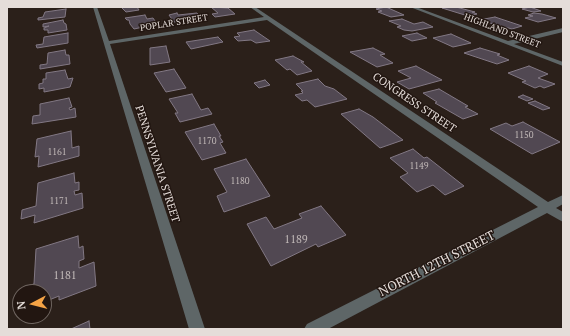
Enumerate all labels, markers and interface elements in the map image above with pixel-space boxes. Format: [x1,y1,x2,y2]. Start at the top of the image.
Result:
street label: HIGHLAND STREET [462,11,542,51]
street label: POPLAR STREET [139,12,209,34]
street label: CONGRESS STREET [370,70,458,136]
street label: PENNSYLVANIA STREET [132,104,182,224]
house number: 1150 [514,130,534,140]
house number: 1170 [197,136,217,146]
house number: 1161 [47,147,67,157]
house number: 1149 [409,161,429,171]
house number: 1180 [230,176,250,186]
house number: 1171 [49,196,69,206]
street label: NORTH 12TH STREET [376,228,498,300]
house number: 1189 [284,233,308,247]
house number: 1181 [53,269,77,283]
north arrow [12,284,52,324]
text: N [14,300,29,310]

